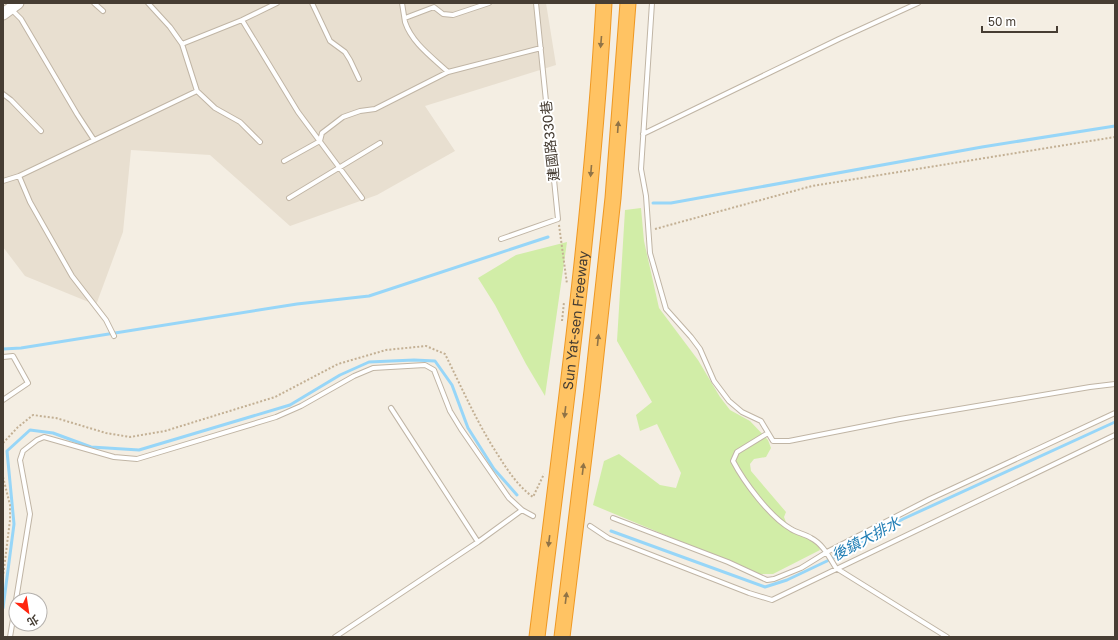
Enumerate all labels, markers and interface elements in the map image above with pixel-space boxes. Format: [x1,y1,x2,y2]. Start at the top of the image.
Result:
scale bar [982,8,1057,34]
text: 50 m [988,14,1016,29]
one-way arrow [598,36,605,48]
street label: 建國路330巷 [537,100,562,182]
one-way arrow [615,121,622,133]
one-way arrow [587,165,594,177]
street label: Sun Yat-sen Freeway [559,250,591,391]
one-way arrow [594,334,601,346]
one-way arrow [561,406,568,418]
one-way arrow [579,463,586,475]
water label: 後鎮大排水 [828,512,904,564]
one-way arrow [546,535,552,547]
north arrow [8,592,48,632]
one-way arrow [563,592,570,604]
text: 北 [25,613,41,629]

